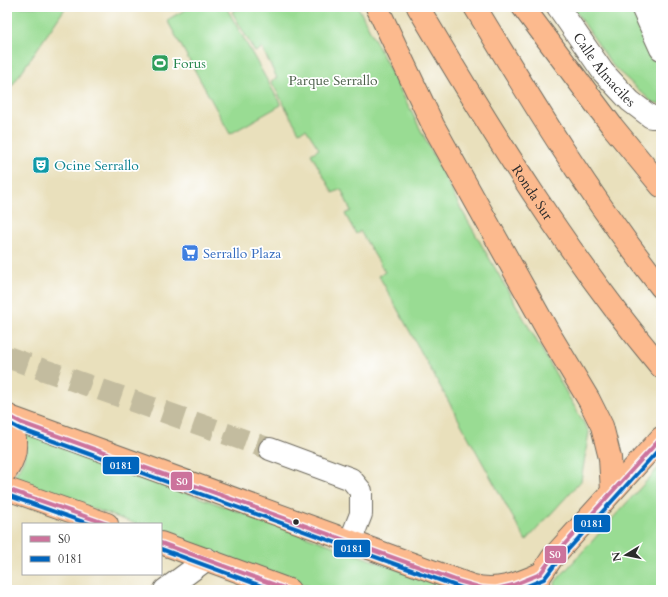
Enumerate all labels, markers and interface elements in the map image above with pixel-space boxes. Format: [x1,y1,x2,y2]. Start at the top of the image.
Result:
street label: Calle Almaciles [568,29,639,112]
sports icon: Forus [150,53,170,73]
place label: Forus [173,54,206,73]
park label: Parque Serrallo [288,71,378,90]
theatre icon: Ocine Serrallo [31,155,51,175]
place label: Ocine Serrallo [54,156,139,175]
street label: Ronda Sur [507,161,558,225]
supermarket icon: Serrallo Plaza [180,243,200,263]
place label: Serrallo Plaza [203,244,281,263]
line badge: 0181 [102,456,140,475]
text: 0181 [110,458,132,473]
line badge: S0 [170,471,193,491]
text: S0 [176,474,188,489]
line badge: 0181 [573,514,611,533]
text: 0181 [581,516,603,531]
unlabelled marker [291,517,301,527]
legend [22,523,162,575]
text: S0 [58,531,70,547]
north arrow [606,535,646,575]
line badge: 0181 [333,539,371,558]
text: 0181 [341,541,363,556]
line badge: S0 [544,545,567,564]
text: S0 [549,547,561,562]
text: N [608,550,625,563]
text: 0181 [58,551,83,567]

